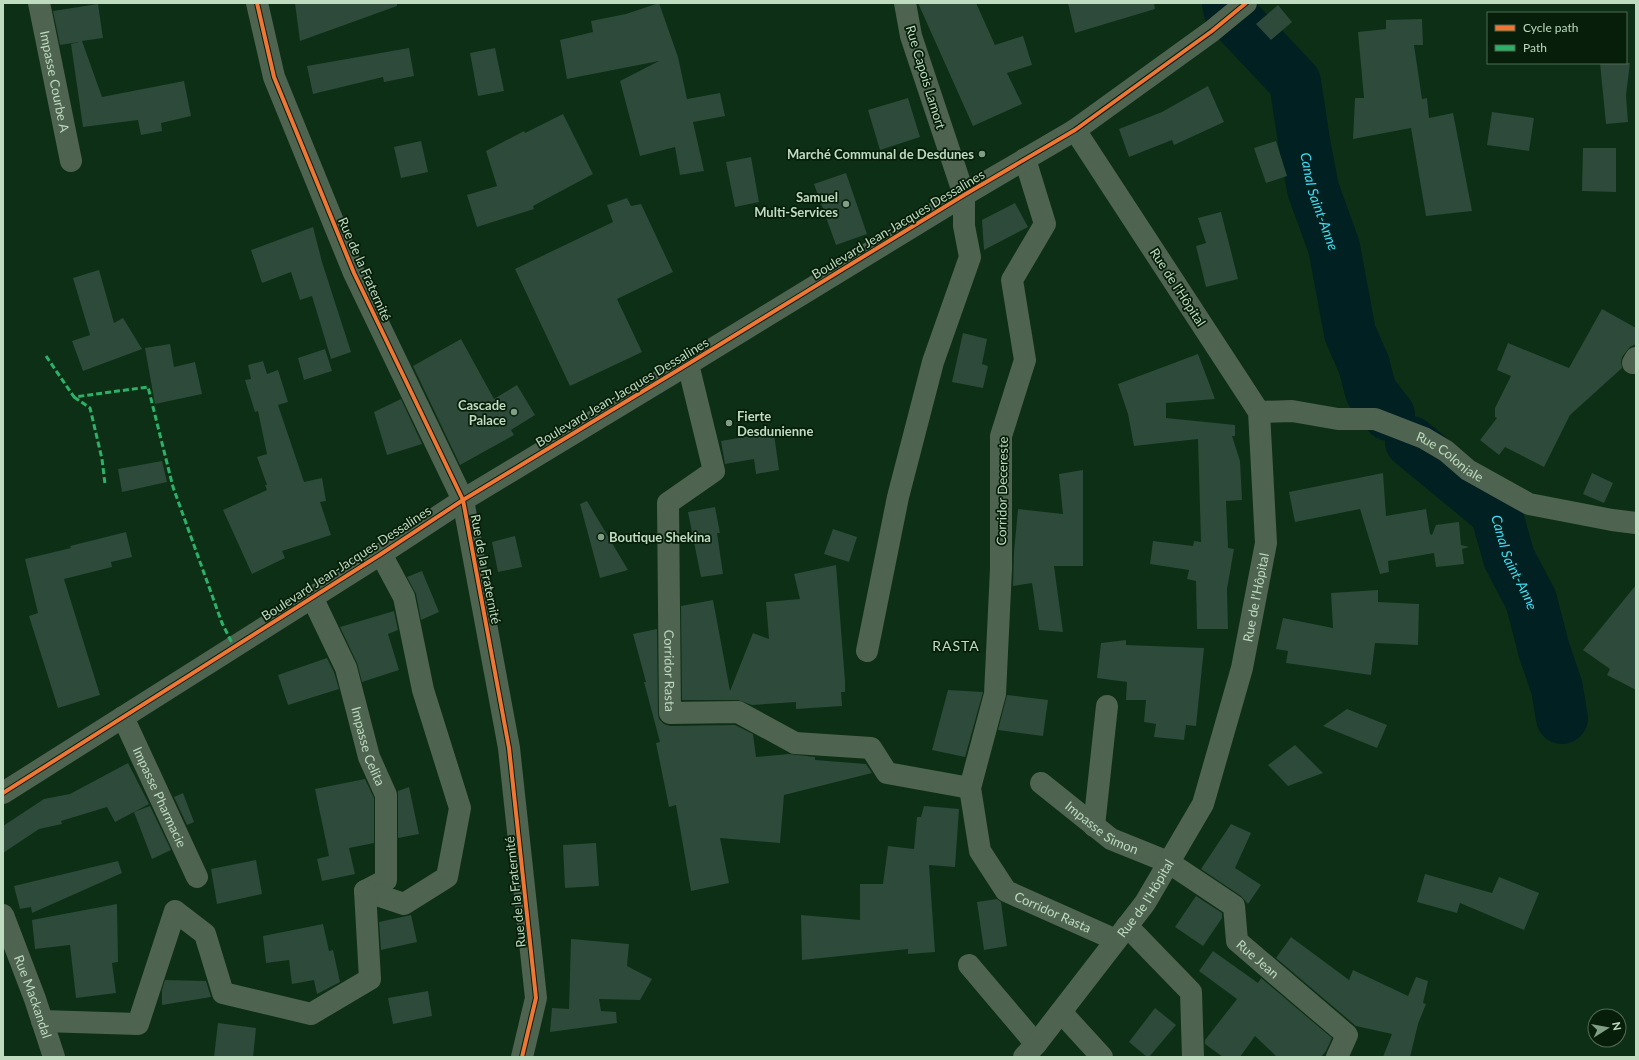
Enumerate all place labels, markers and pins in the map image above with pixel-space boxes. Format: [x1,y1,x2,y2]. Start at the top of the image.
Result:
place label: Marché Communal de Desdunes [787,146,974,162]
marker: Marché Communal de Desdunes [977,149,987,159]
place label: Samuel Multi-Services [754,189,838,220]
marker: Samuel Multi-Services [841,199,851,209]
place label: Cascade Palace [458,397,506,428]
marker: Cascade Palace [509,407,519,417]
place label: Fierte Desdunienne [737,408,813,439]
marker: Fierte Desdunienne [724,418,734,428]
place label: Boutique Shekina [609,529,711,545]
marker: Boutique Shekina [596,532,606,542]

